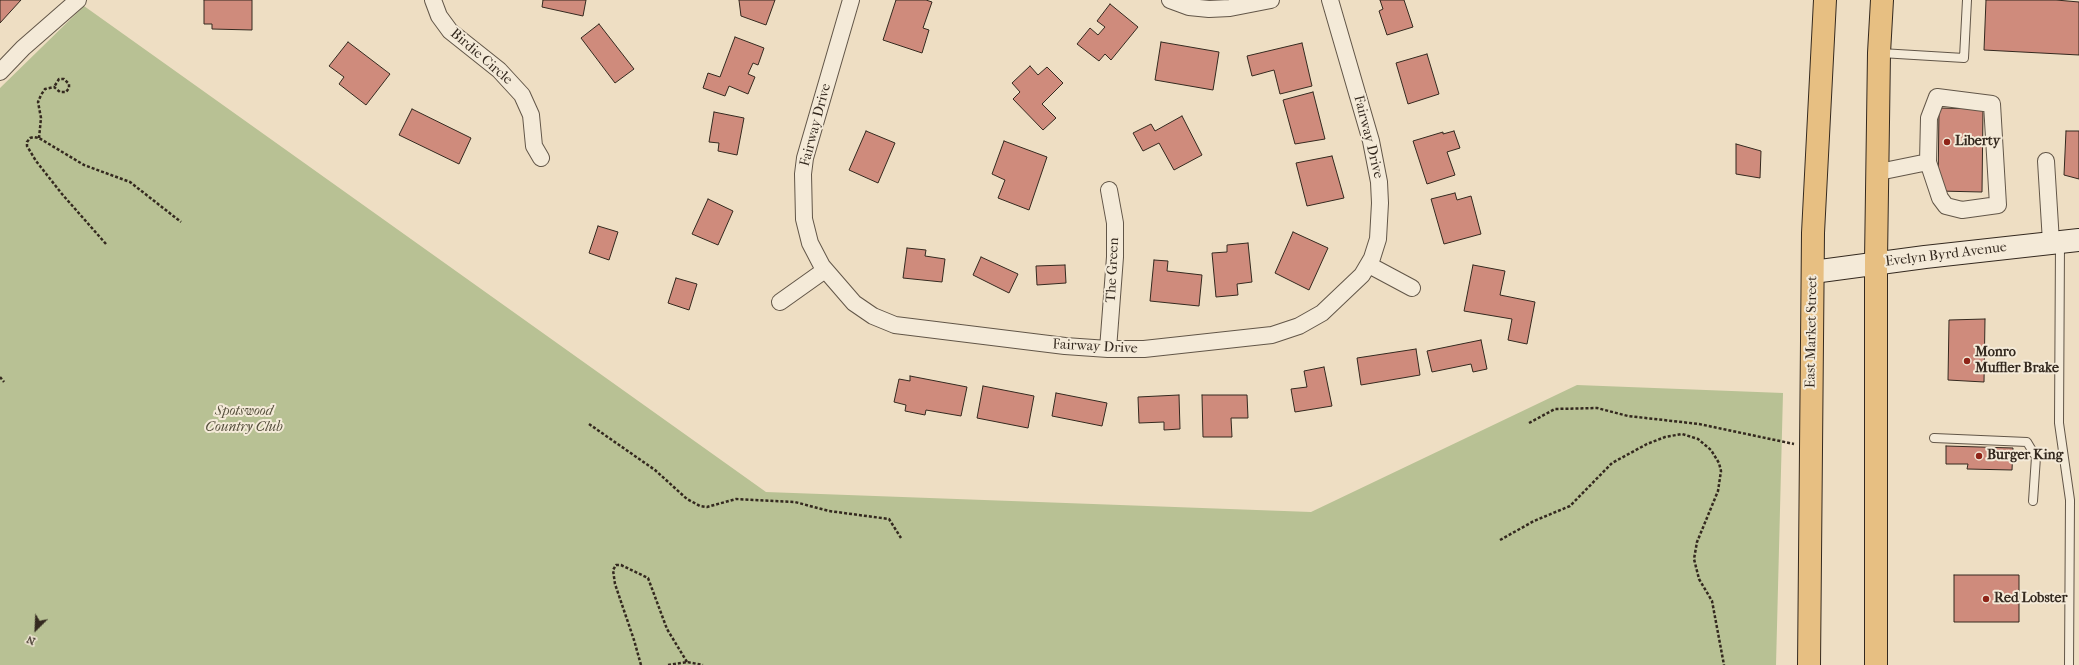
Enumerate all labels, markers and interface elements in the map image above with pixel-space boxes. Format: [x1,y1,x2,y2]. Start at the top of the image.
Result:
street label: Birdie Circle [447,25,515,89]
street label: Fairway Drive [797,82,835,168]
street label: Fairway Drive [1350,94,1386,180]
place label: Liberty [1955,134,2000,150]
marker: Liberty [1942,137,1952,147]
street label: The Green [1103,237,1123,303]
street label: Evelyn Byrd Avenue [1884,239,2008,271]
street label: East Market Street [1803,276,1821,388]
street label: Fairway Drive [1052,336,1138,358]
place label: Monro Muffler Brake [1975,345,2059,378]
marker: Monro Muffler Brake [1962,356,1972,366]
park label: Spotswood Country Club [205,404,283,436]
place label: Burger King [1987,448,2063,464]
marker: Burger King [1974,451,1984,461]
place label: Red Lobster [1994,591,2067,607]
marker: Red Lobster [1981,594,1991,604]
north arrow [16,609,56,649]
text: N [24,633,37,648]

